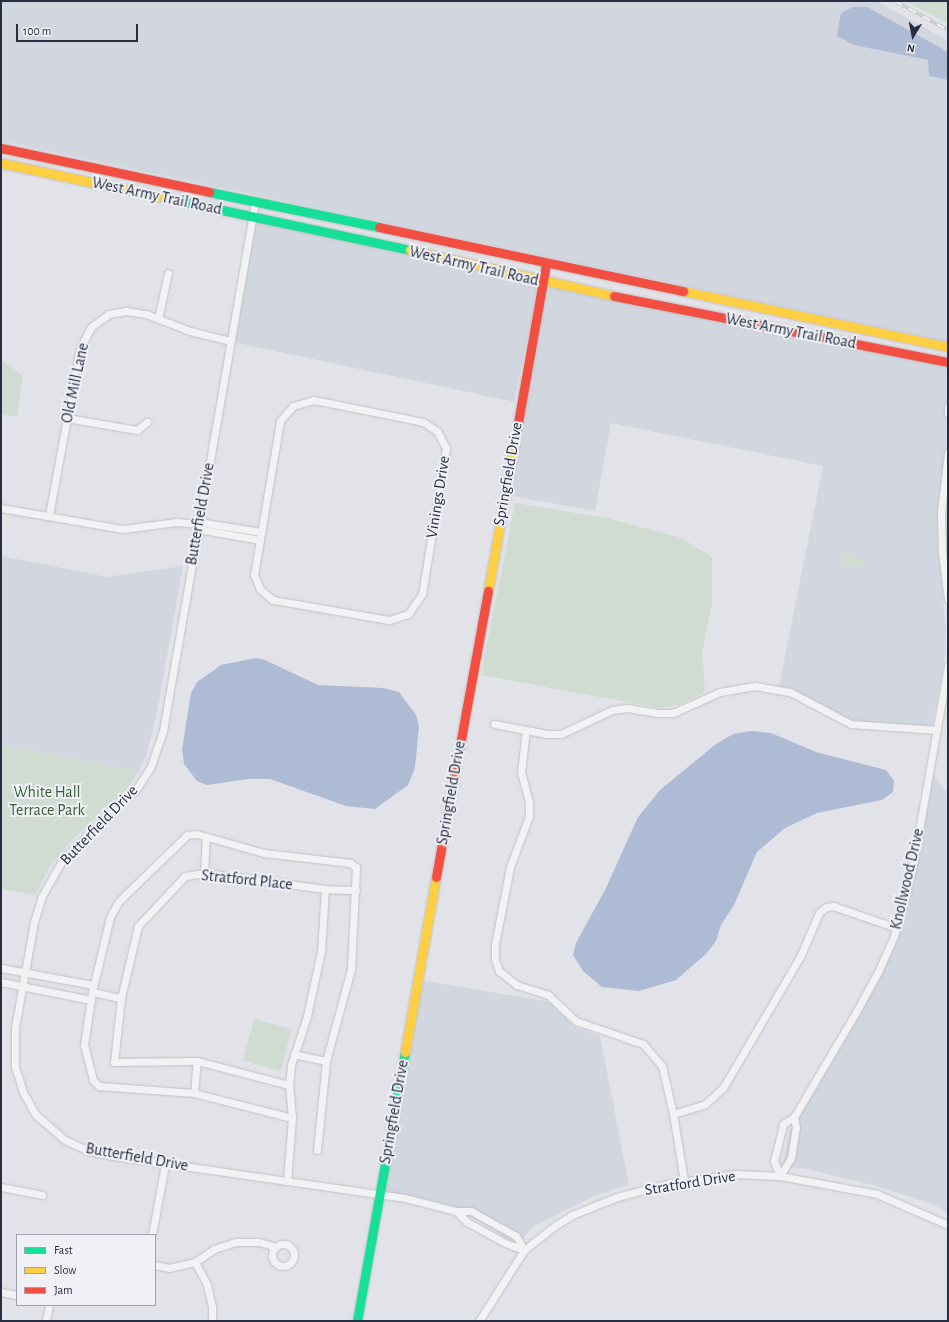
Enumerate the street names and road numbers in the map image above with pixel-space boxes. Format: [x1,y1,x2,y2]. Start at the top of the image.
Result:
street label: West Army Trail Road [90,173,224,219]
street label: West Army Trail Road [407,242,541,290]
street label: West Army Trail Road [724,309,858,353]
street label: Old Mill Lane [57,341,93,425]
street label: Springfield Drive [489,421,527,527]
street label: Vinings Drive [422,455,454,539]
street label: Butterfield Drive [182,461,218,567]
street label: Springfield Drive [432,740,470,846]
street label: Butterfield Drive [56,781,142,869]
street label: Knollwood Drive [886,827,928,931]
street label: Stratford Place [200,866,294,894]
street label: Springfield Drive [375,1059,413,1165]
street label: Butterfield Drive [84,1139,190,1175]
street label: Stratford Drive [643,1166,737,1200]

